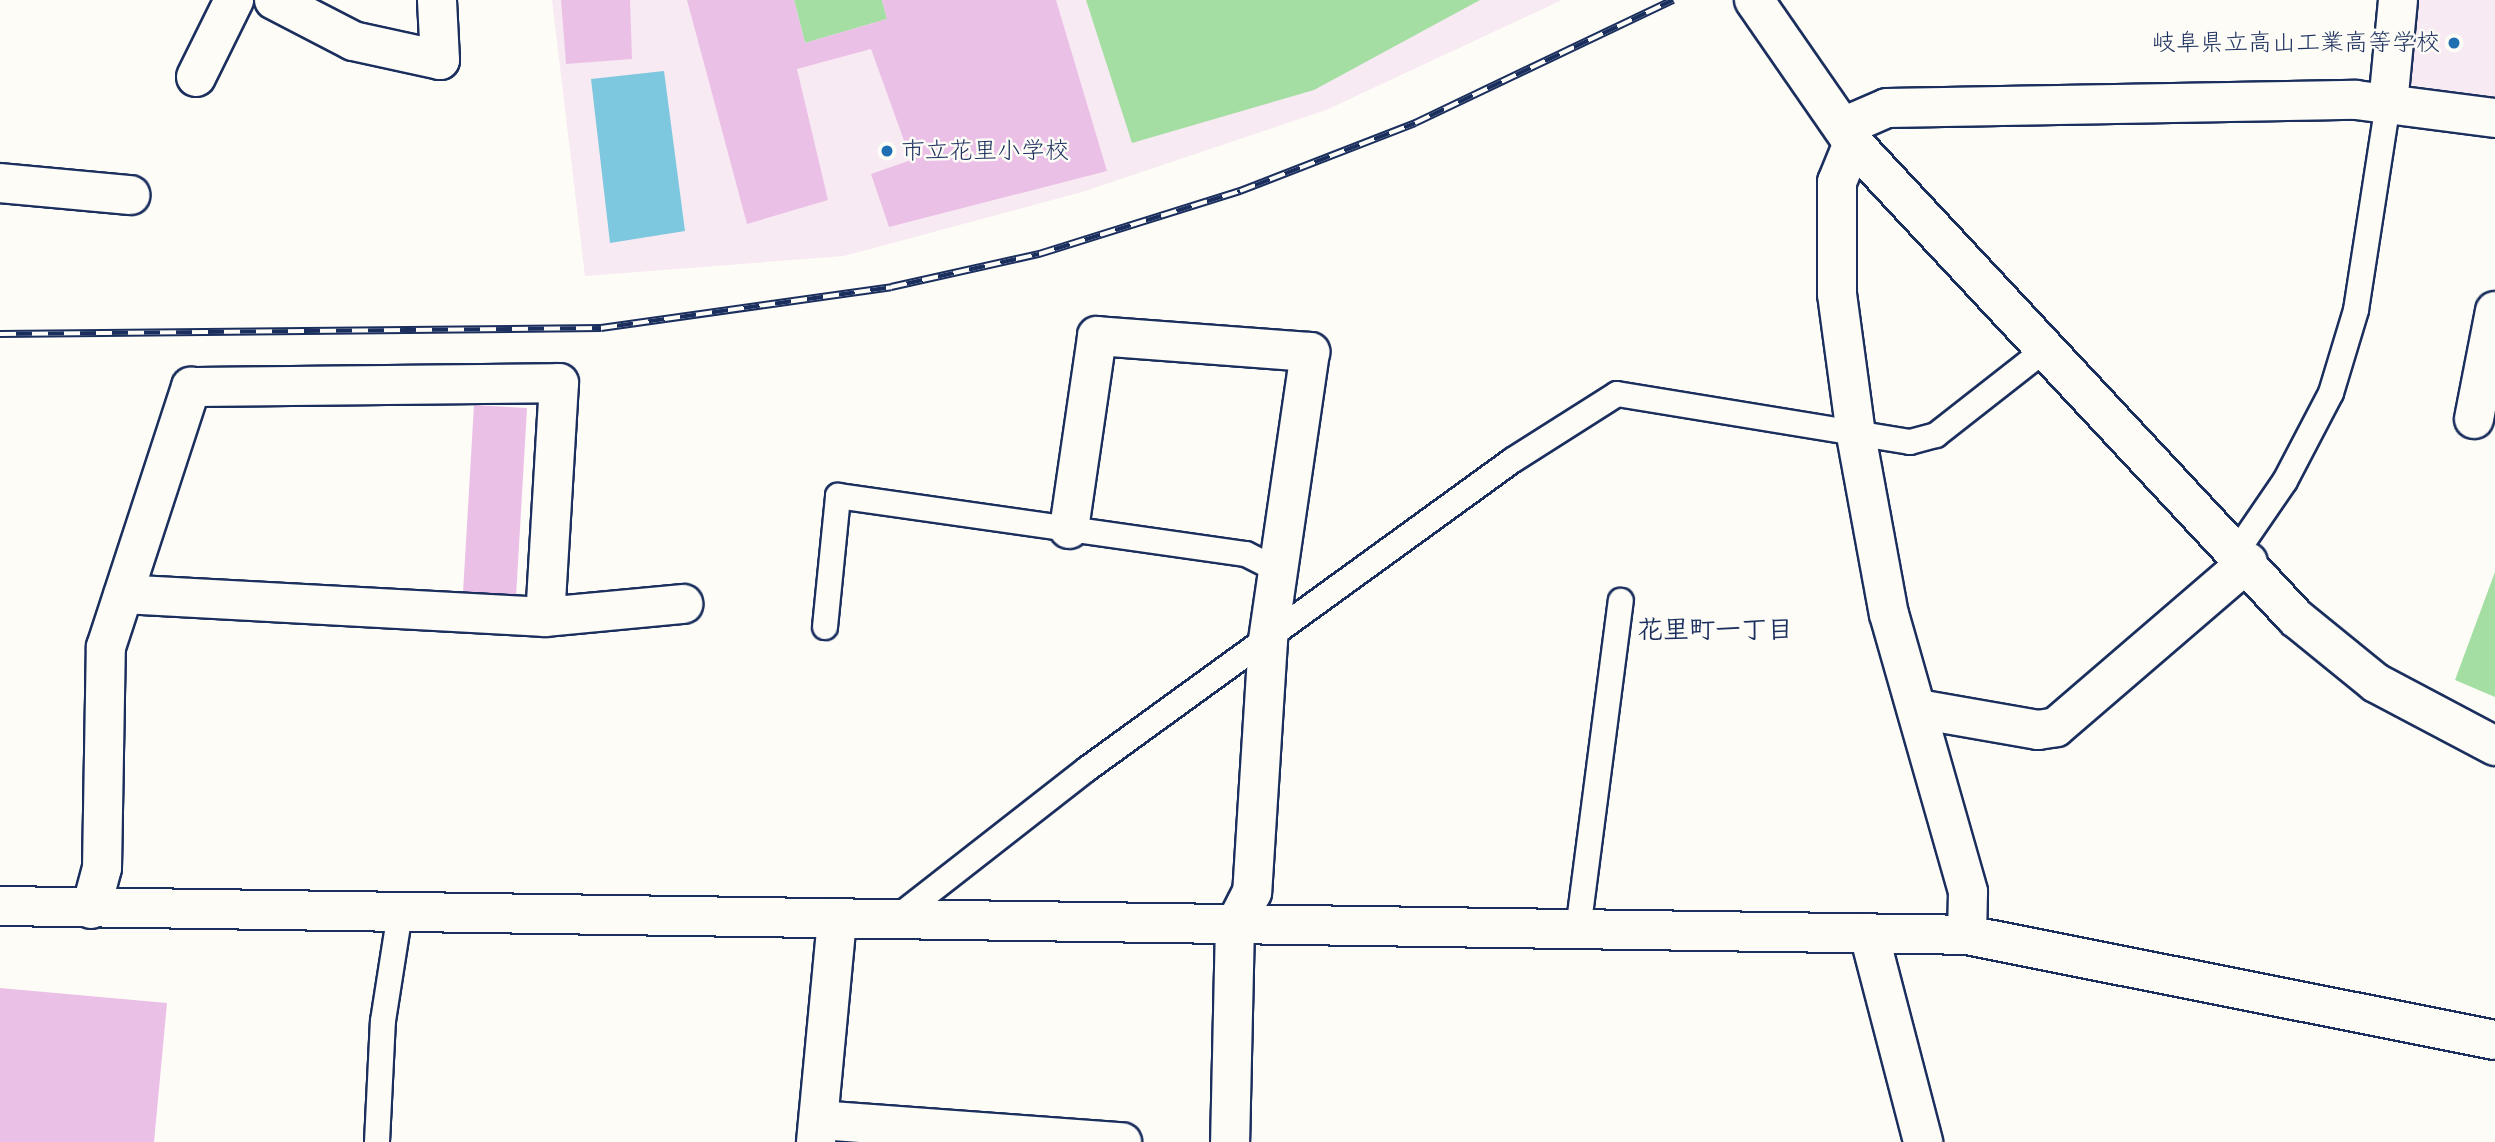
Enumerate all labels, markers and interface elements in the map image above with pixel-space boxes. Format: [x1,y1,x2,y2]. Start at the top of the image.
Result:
place label: 岐阜県立高山工業高等学校 [2152,29,2440,57]
marker: 岐阜県立高山工業高等学校 [2446,35,2462,51]
place label: 市立花里小学校 [901,137,1069,165]
marker: 市立花里小学校 [879,143,895,159]
district label: 花里町一丁目 [1637,614,1793,646]

